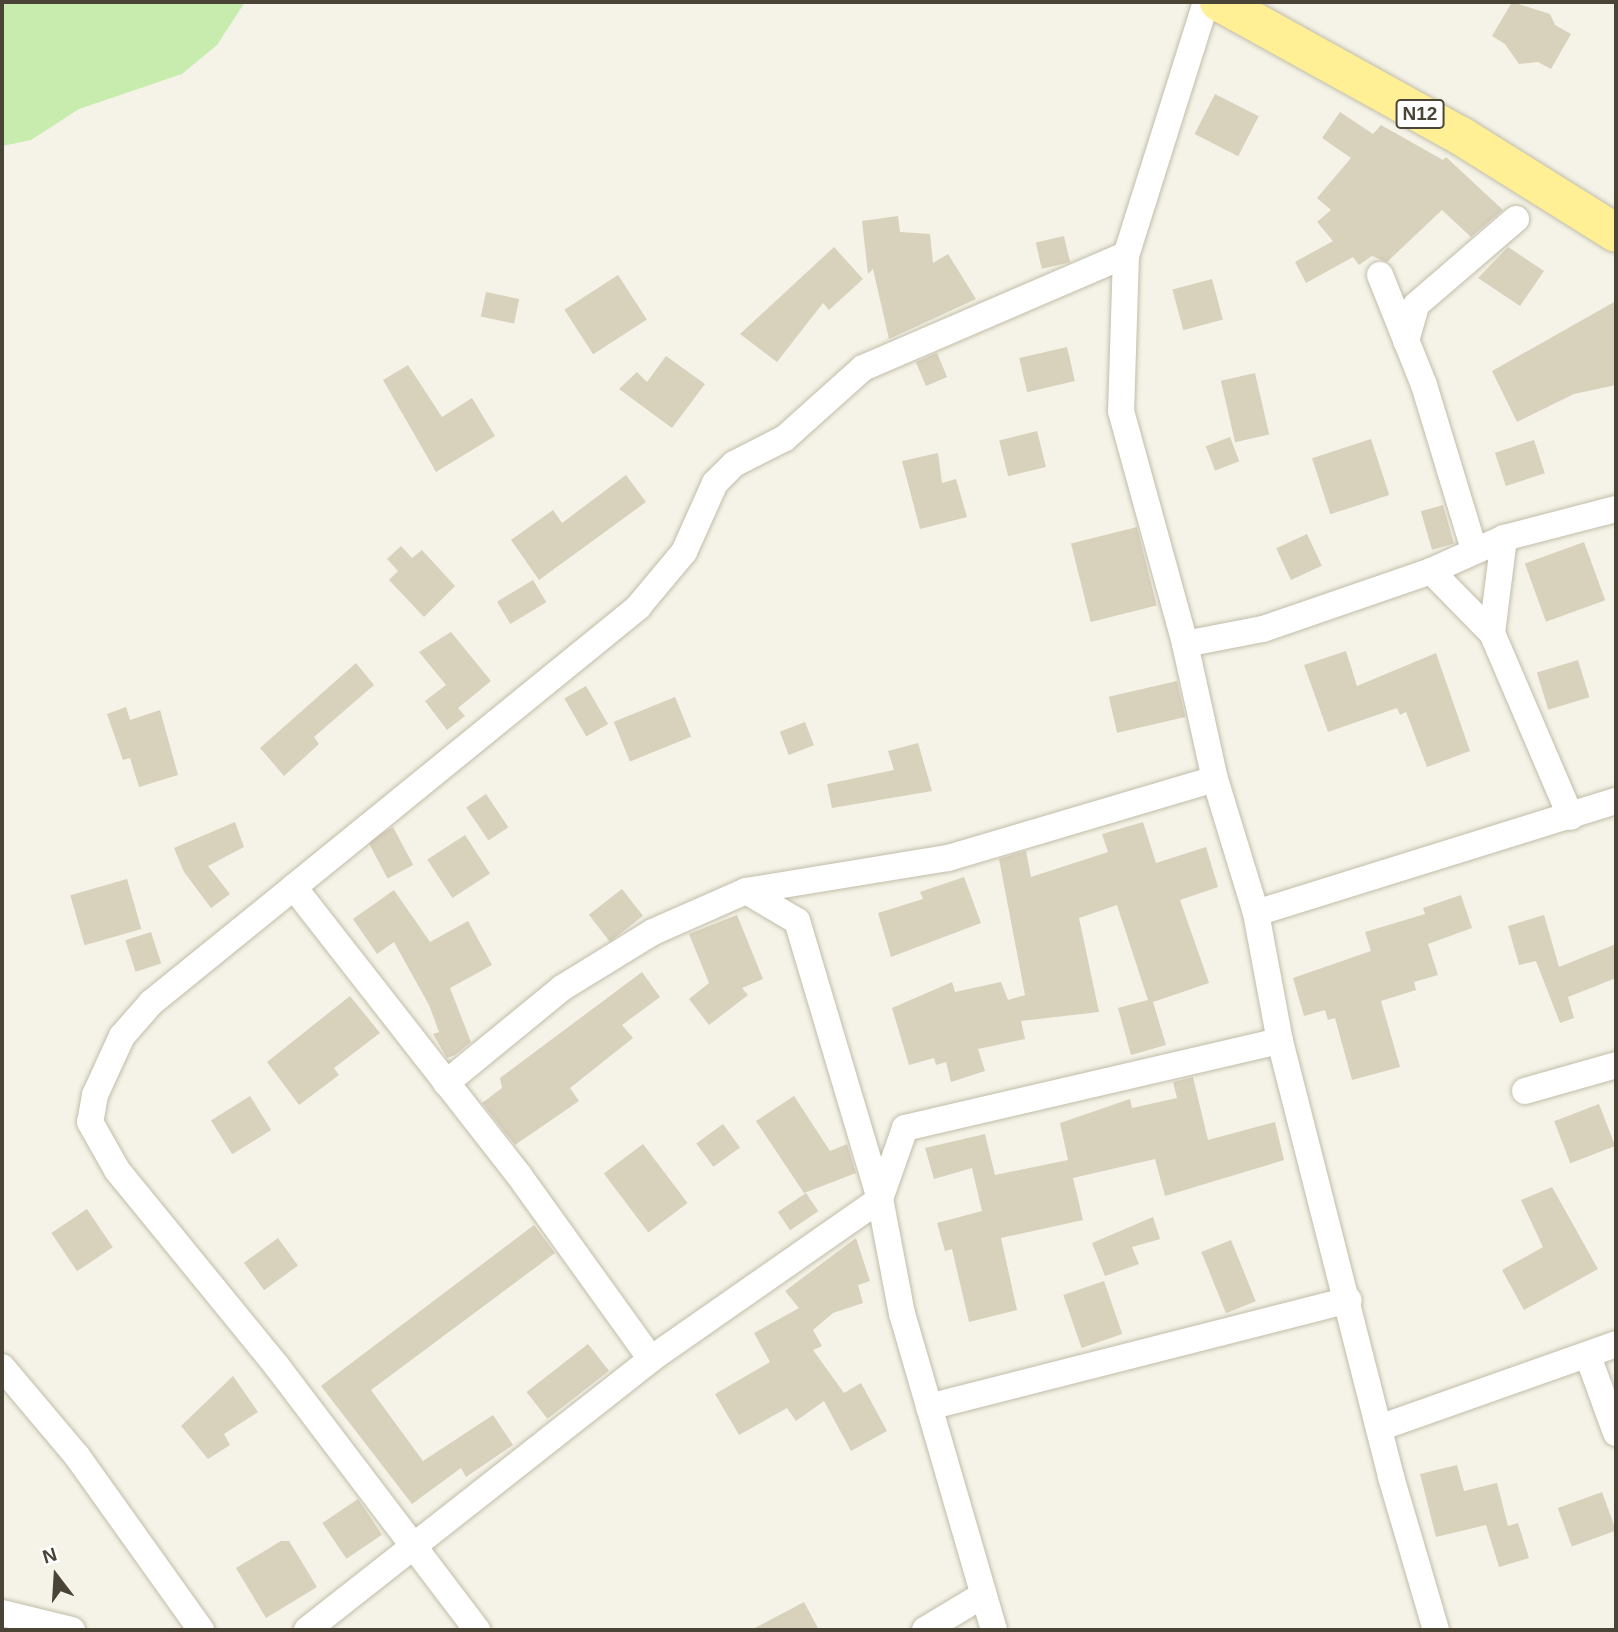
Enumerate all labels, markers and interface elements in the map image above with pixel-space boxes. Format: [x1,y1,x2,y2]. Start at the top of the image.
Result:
road number: N12 [1396,98,1444,130]
north arrow [21,1541,91,1611]
text: N [40,1543,59,1567]

